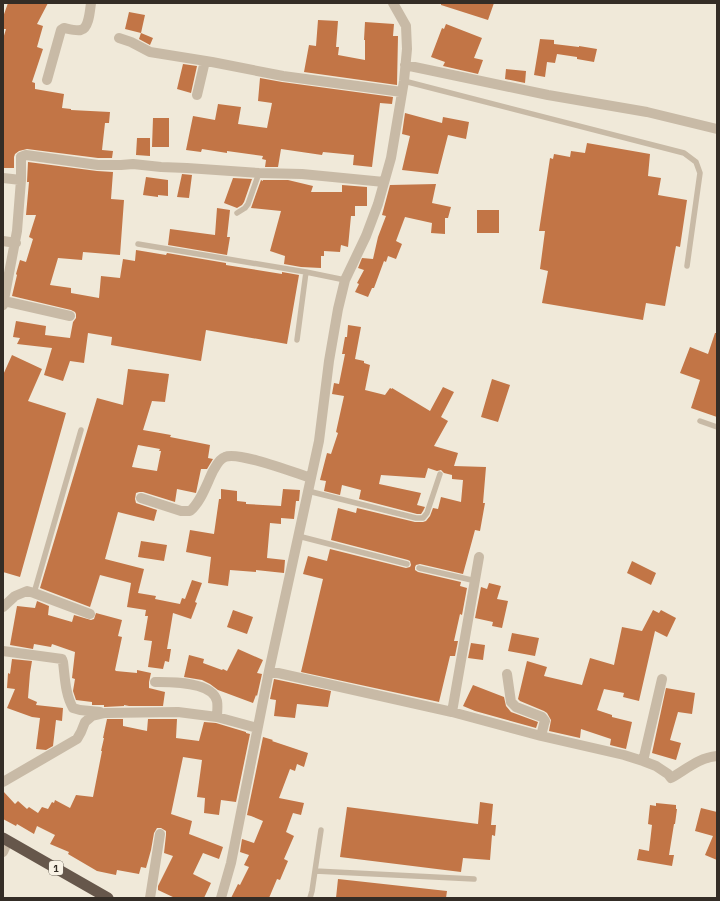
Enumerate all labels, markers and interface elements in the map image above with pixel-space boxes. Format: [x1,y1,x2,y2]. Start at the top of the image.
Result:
road number: 1 [49,861,63,875]

